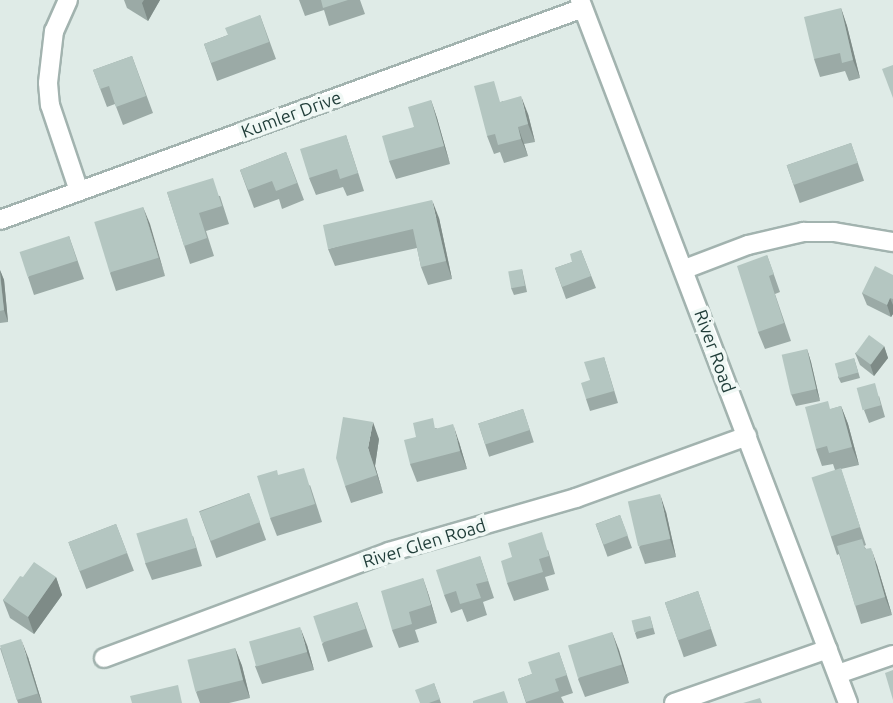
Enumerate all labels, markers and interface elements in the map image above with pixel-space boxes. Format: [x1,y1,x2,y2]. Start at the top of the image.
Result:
street label: Kumler Drive [238,86,344,142]
street label: River Road [690,307,740,395]
street label: River Glen Road [360,514,488,572]

